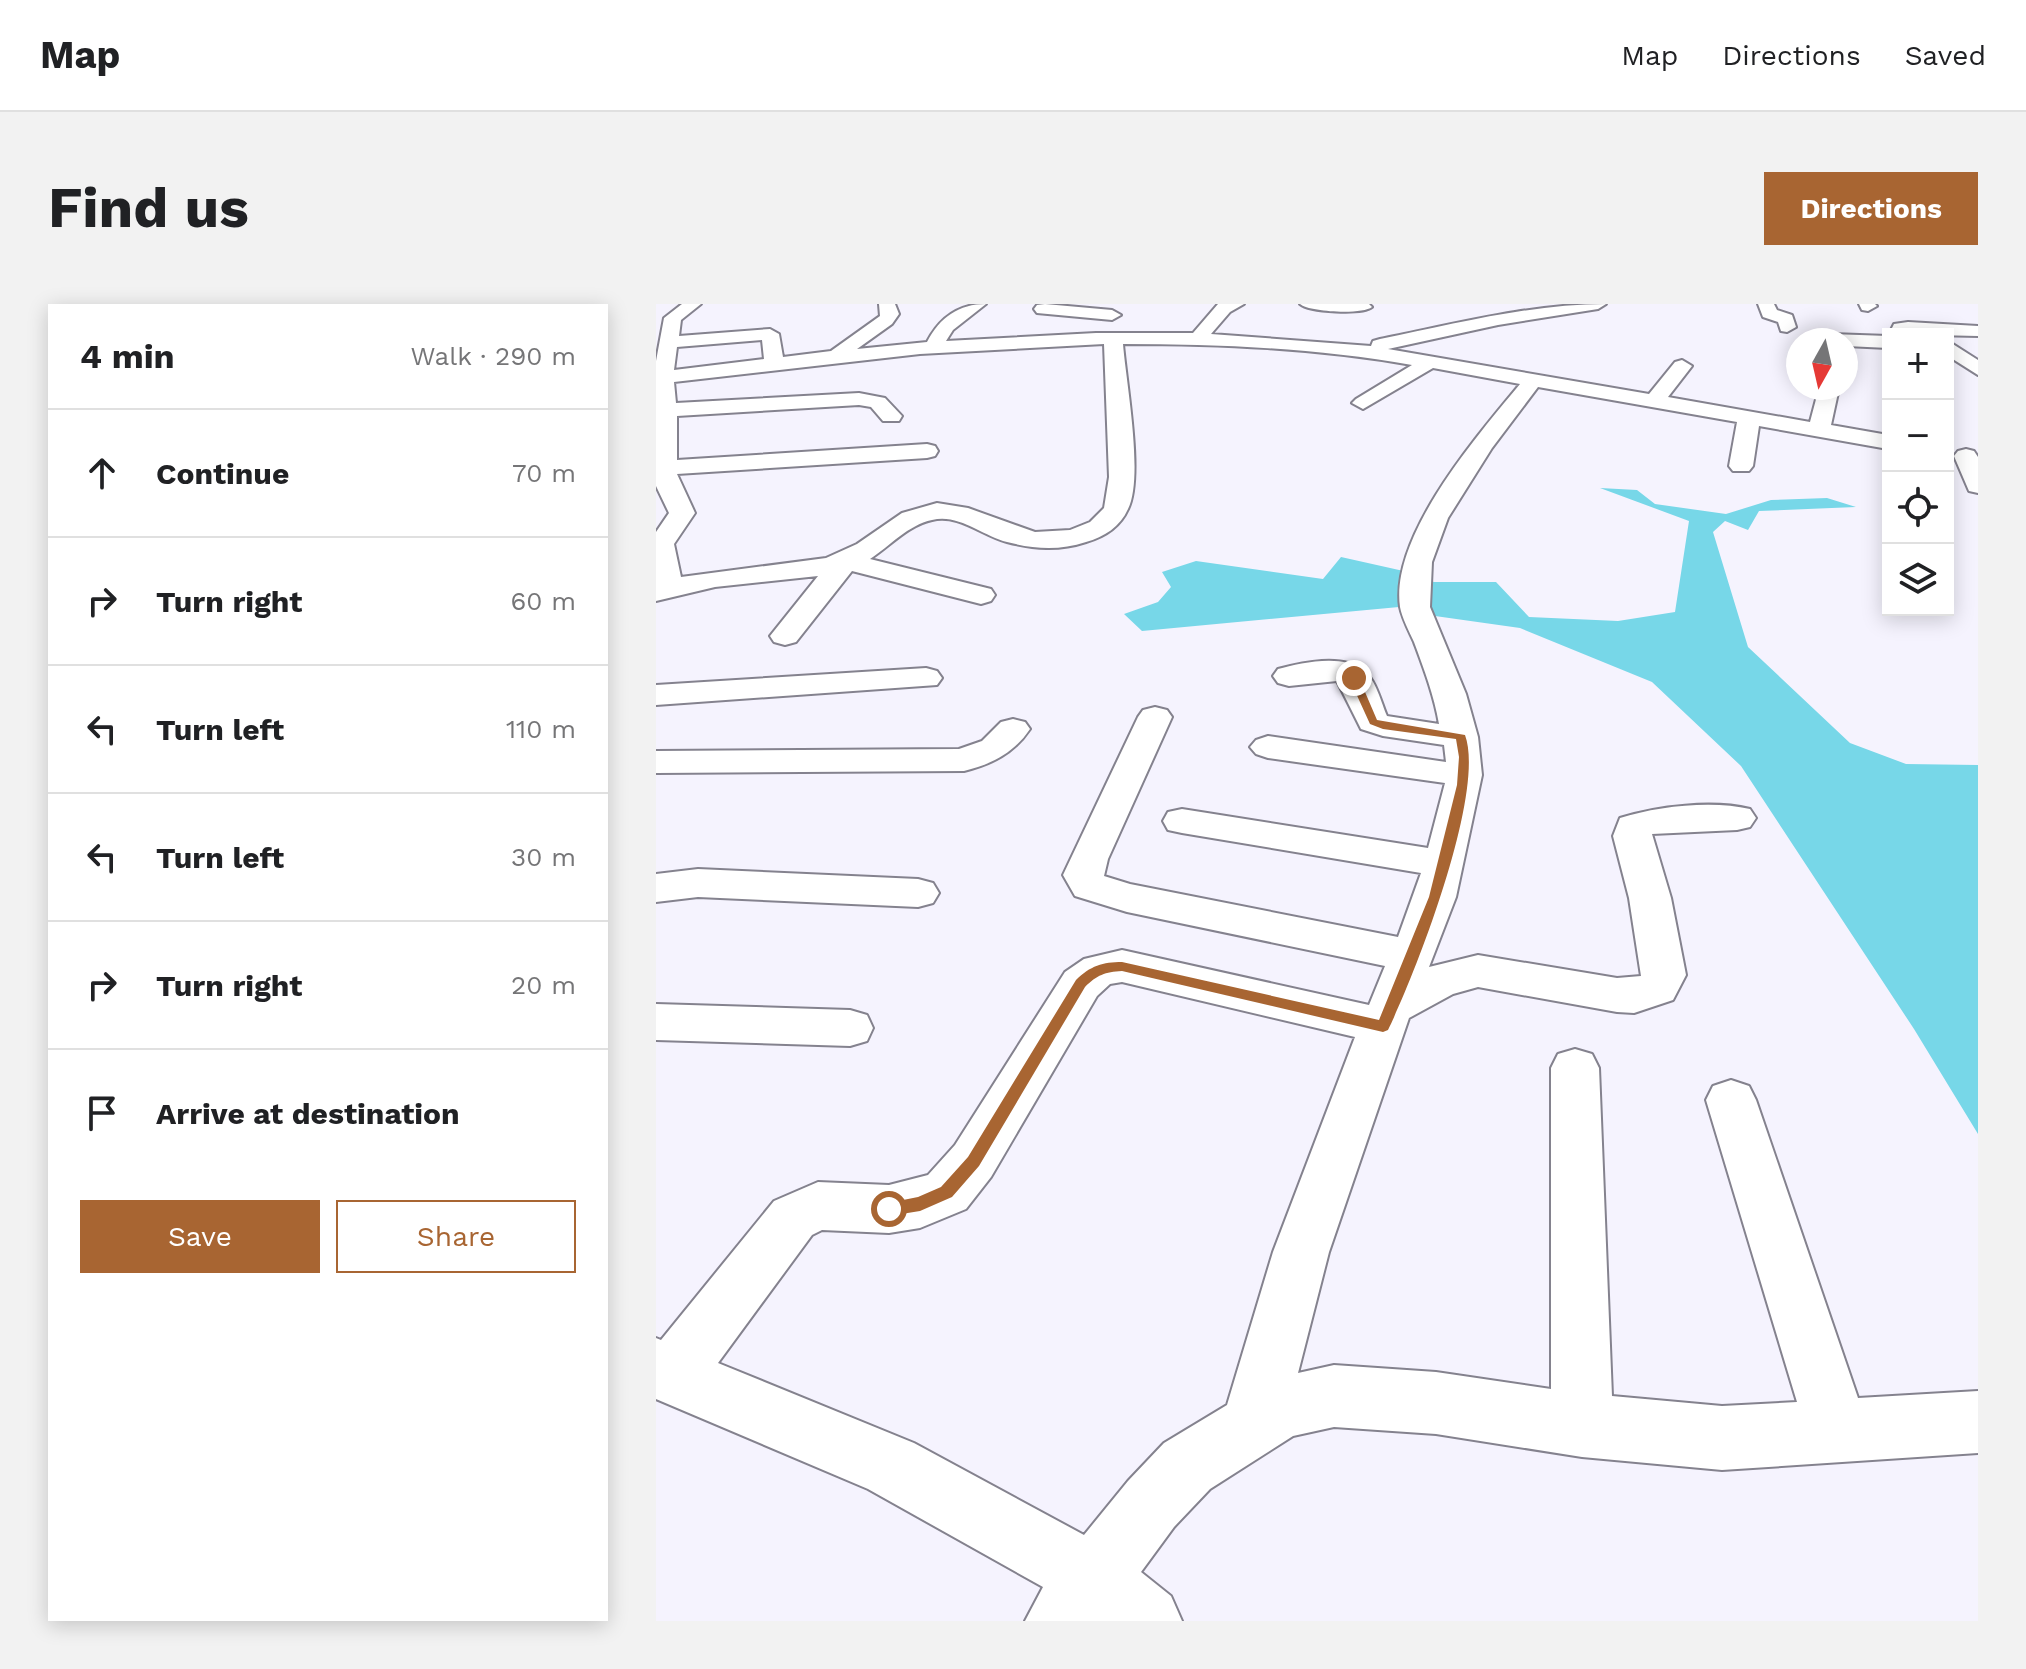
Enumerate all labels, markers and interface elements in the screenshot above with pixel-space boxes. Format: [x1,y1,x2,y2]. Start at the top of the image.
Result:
text: Map [40,33,120,77]
text: Map [1621,39,1678,72]
text: Directions [1722,39,1861,72]
text: Saved [1905,39,1986,72]
button: Directions [1764,172,1978,245]
text: Find us [48,175,249,241]
north arrow [1786,328,1858,400]
map controls [1882,328,1954,616]
button: + [1882,328,1954,400]
text: 4 min [80,336,175,376]
text: Walk · 290 m [411,341,576,371]
button: − [1882,400,1954,472]
icon: ahead [80,451,124,495]
text: Continue [156,456,289,491]
text: 70 m [512,458,576,488]
button: locate [1882,472,1954,544]
button: layers [1882,544,1954,616]
icon: right [80,579,124,623]
text: Turn right [156,584,302,619]
text: 60 m [510,586,576,616]
route end [1336,660,1372,696]
icon: left [80,707,124,751]
text: Turn left [156,712,284,747]
text: 110 m [506,714,576,744]
icon: left [80,835,124,879]
text: Turn left [156,840,284,875]
text: 30 m [511,842,576,872]
icon: right [80,963,124,1007]
text: Turn right [156,968,302,1003]
text: 20 m [511,970,576,1000]
icon: arrive [80,1091,124,1135]
text: Arrive at destination [156,1096,460,1131]
route start [871,1191,907,1227]
button: Save [80,1200,320,1273]
button: Share [336,1200,576,1273]

